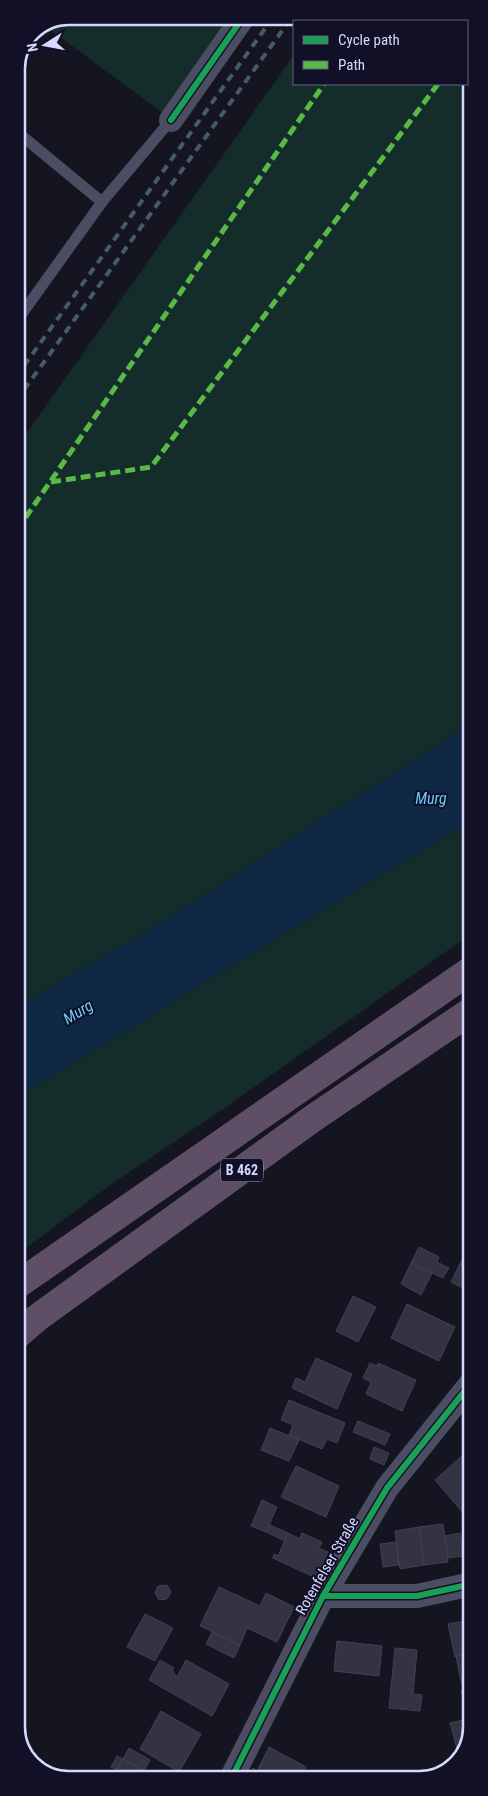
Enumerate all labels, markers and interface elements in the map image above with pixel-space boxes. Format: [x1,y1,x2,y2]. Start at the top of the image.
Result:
north arrow [20,20,70,70]
legend [293,20,468,85]
text: Cycle path [338,31,400,49]
text: N [24,42,41,53]
text: Path [338,56,365,74]
water label: Murg [415,789,447,808]
water label: Murg [60,995,97,1028]
road number: B 462 [221,1158,263,1182]
street label: Rotenfelser Straße [292,1514,362,1618]

